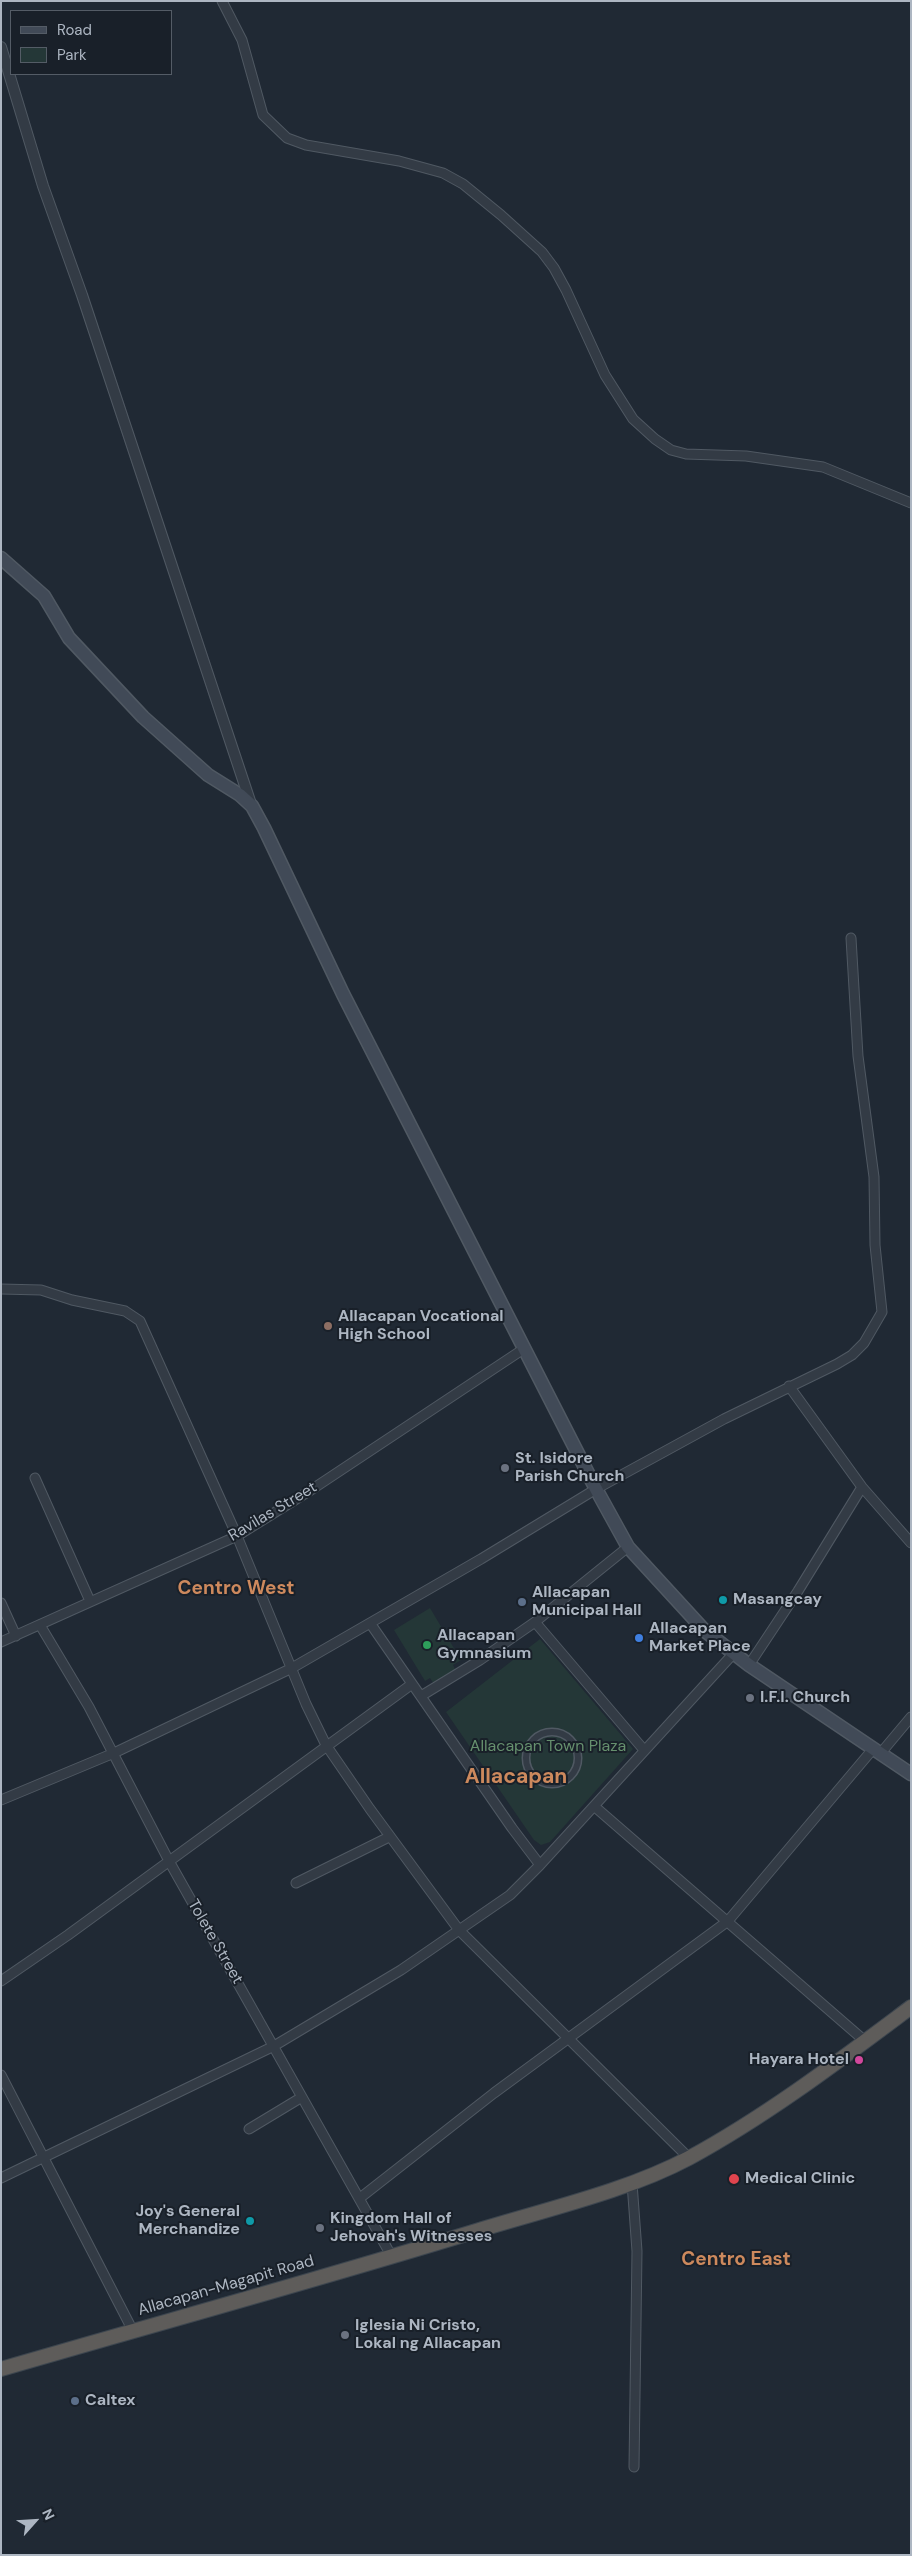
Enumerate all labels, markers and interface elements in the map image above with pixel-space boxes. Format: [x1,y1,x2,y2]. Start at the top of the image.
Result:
legend [10,10,172,75]
text: Road [57,20,92,40]
text: Park [57,45,87,65]
place label: Allacapan Vocational High School [338,1307,504,1345]
marker: Allacapan Vocational High School [322,1320,334,1332]
place label: St. Isidore Parish Church [515,1449,624,1487]
marker: St. Isidore Parish Church [499,1462,511,1474]
street label: Ravilas Street [225,1478,321,1546]
district label: Centro West [178,1578,294,1600]
place label: Allacapan Municipal Hall [532,1583,642,1621]
place label: Masangcay [733,1590,822,1610]
marker: Masangcay [717,1594,729,1606]
marker: Allacapan Municipal Hall [516,1596,528,1608]
place label: Allacapan Market Place [649,1619,751,1657]
place label: Allacapan Gymnasium [437,1626,531,1664]
marker: Allacapan Market Place [633,1632,645,1644]
marker: Allacapan Gymnasium [421,1639,433,1651]
place label: I.F.I. Church [760,1688,850,1708]
marker: I.F.I. Church [744,1692,756,1704]
park label: Allacapan Town Plaza [470,1737,626,1757]
district label: Allacapan [465,1764,567,1790]
street label: Tolete Street [183,1896,247,1988]
place label: Hayara Hotel [749,2050,849,2070]
marker: Hayara Hotel [853,2054,865,2066]
place label: Medical Clinic [745,2169,855,2189]
marker: Medical Clinic [727,2172,741,2186]
place label: Joy's General Merchandize [135,2202,240,2240]
place label: Kingdom Hall of Jehovah's Witnesses [330,2209,492,2247]
marker: Joy's General Merchandize [244,2215,256,2227]
marker: Kingdom Hall of Jehovah's Witnesses [314,2222,326,2234]
district label: Centro East [681,2249,791,2271]
street label: Allacapan-Magapit Road [136,2252,316,2320]
place label: Iglesia Ni Cristo, Lokal ng Allacapan [355,2316,501,2354]
marker: Iglesia Ni Cristo, Lokal ng Allacapan [339,2329,351,2341]
place label: Caltex [85,2391,135,2411]
marker: Caltex [69,2395,81,2407]
north arrow [10,2496,60,2546]
text: N [38,2506,59,2523]

